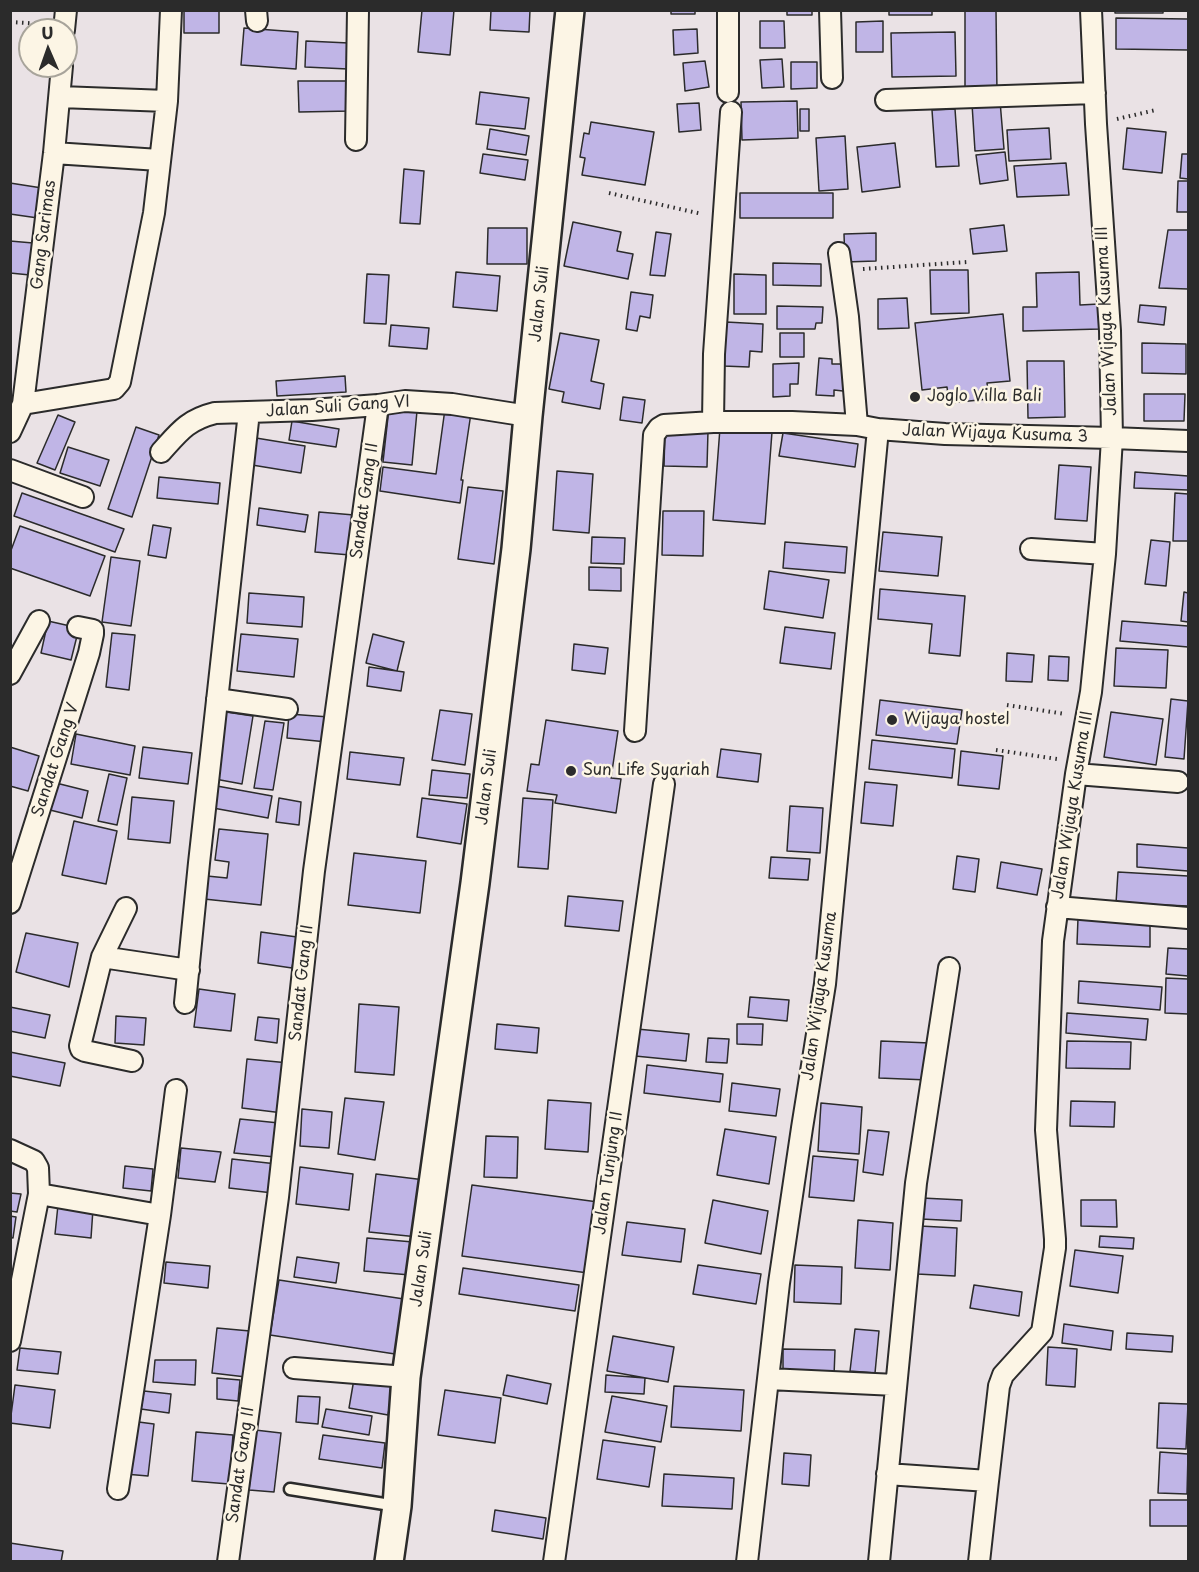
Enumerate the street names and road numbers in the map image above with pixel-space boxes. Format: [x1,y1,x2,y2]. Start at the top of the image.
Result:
street label: Gang Sarimas [28,179,60,291]
street label: Jalan Wijaya Kusuma III [1092,226,1122,416]
street label: Jalan Suli [526,265,554,343]
street label: Jalan Suli Gang VI [265,392,411,422]
street label: Jalan Wijaya Kusuma 3 [902,421,1088,447]
street label: Sandat Gang II [347,441,383,561]
street label: Sandat Gang V [29,701,83,819]
street label: Jalan Wijaya Kusuma III [1049,710,1097,900]
street label: Jalan Suli [473,748,501,826]
street label: Jalan Wijaya Kusuma [799,910,841,1082]
street label: Sandat Gang II [286,924,318,1042]
street label: Jalan Tunjung II [591,1110,627,1236]
street label: Jalan Suli [407,1230,437,1308]
street label: Sandat Gang II [223,1405,259,1525]

